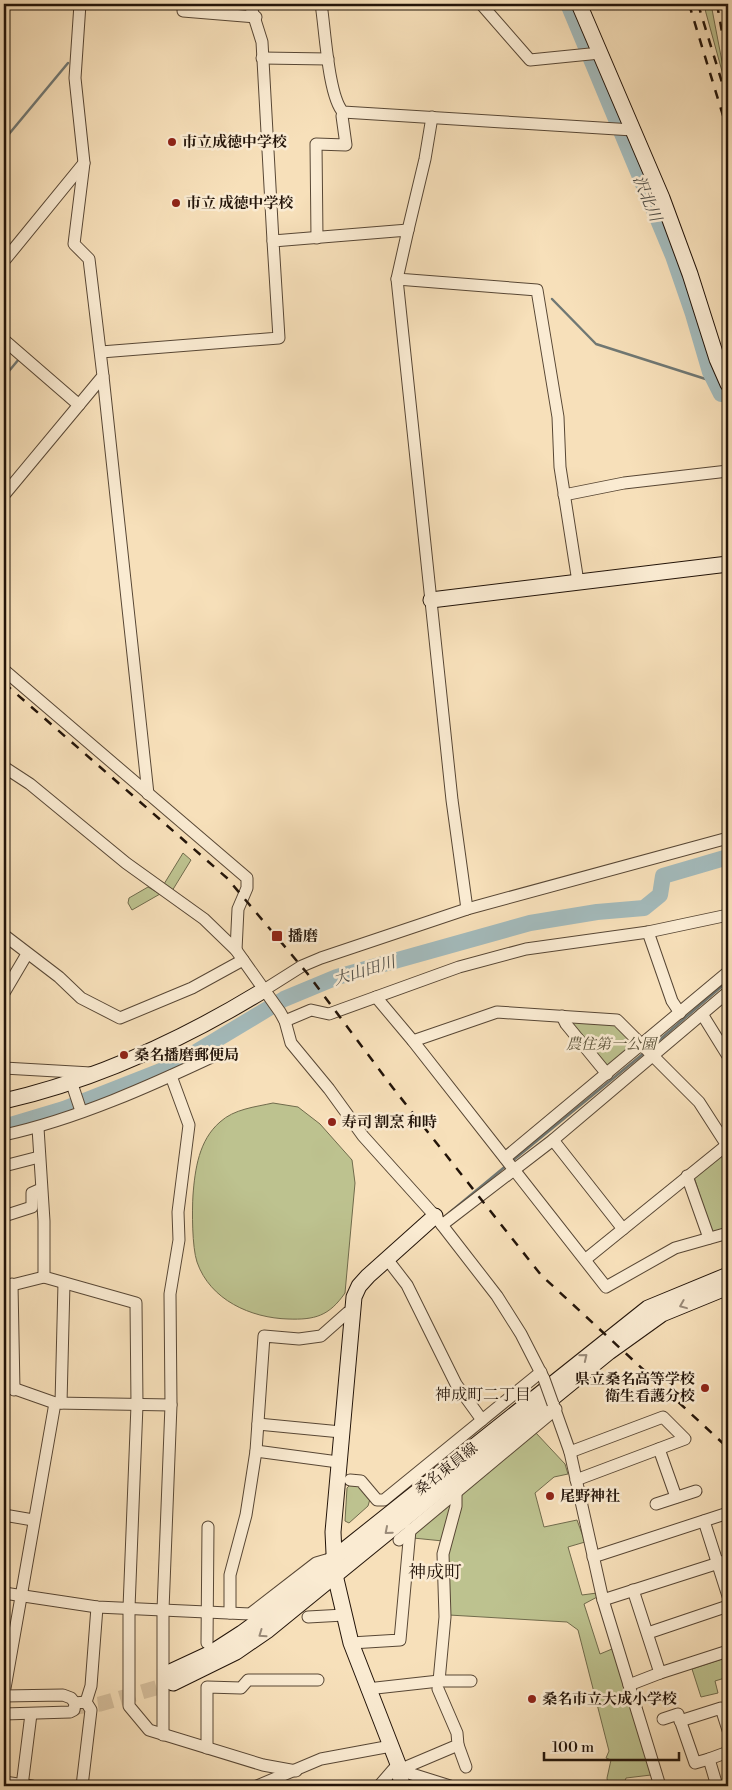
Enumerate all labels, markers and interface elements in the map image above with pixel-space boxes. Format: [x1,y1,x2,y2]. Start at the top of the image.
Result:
place label: 市立成徳中学校 [182,133,287,152]
marker: 市立成徳中学校 [166,136,178,148]
water label: 沢北川 [628,172,666,226]
place label: 市立 成徳中学校 [186,194,293,213]
marker: 市立 成徳中学校 [170,197,182,209]
place label: 播磨 [288,927,318,946]
marker: 播磨 [270,929,284,943]
water label: 大山田川 [331,951,400,990]
park label: 農住第一公園 [566,1035,659,1054]
place label: 桑名播磨郵便局 [134,1046,239,1065]
marker: 桑名播磨郵便局 [118,1049,130,1061]
place label: 寿司 割烹 和時 [342,1113,437,1132]
marker: 寿司 割烹 和時 [326,1116,338,1128]
one-way arrow [679,1299,688,1310]
one-way arrow [578,1353,587,1362]
place label: 県立桑名高等学校 衛生看護分校 [575,1370,695,1406]
marker: 県立桑名高等学校 衛生看護分校 [699,1382,711,1394]
district label: 神成町二丁目 [435,1385,531,1405]
street label: 桑名東員線 [411,1439,482,1500]
place label: 尾野神社 [560,1487,620,1506]
marker: 尾野神社 [544,1490,556,1502]
one-way arrow [384,1525,393,1534]
district label: 神成町 [408,1561,462,1584]
one-way arrow [258,1628,268,1637]
place label: 桑名市立大成小学校 [542,1690,677,1709]
marker: 桑名市立大成小学校 [526,1693,538,1705]
scale bar [544,1730,680,1762]
text: 100 m [552,1738,594,1757]

